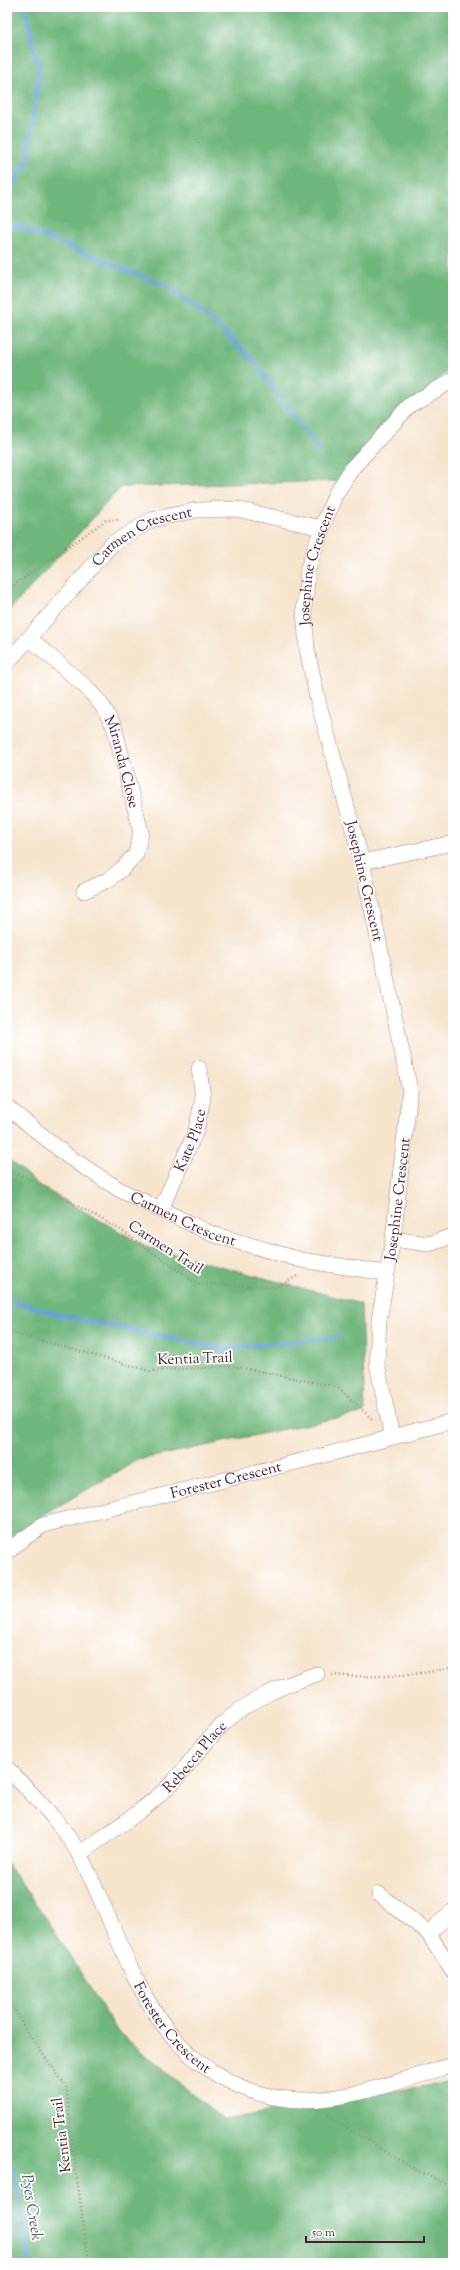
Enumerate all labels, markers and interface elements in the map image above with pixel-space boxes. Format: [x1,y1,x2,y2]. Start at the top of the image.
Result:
street label: Carmen Crescent [88,502,194,572]
street label: Josephine Crescent [295,503,342,627]
street label: Miranda Close [98,712,144,811]
street label: Josephine Crescent [339,818,388,944]
street label: Kate Place [170,1107,212,1176]
street label: Josephine Crescent [380,1137,416,1263]
street label: Carmen Crescent [126,1187,238,1252]
street label: Carmen Trail [124,1216,207,1280]
street label: Kentia Trail [157,1348,233,1371]
street label: Forester Crescent [168,1457,284,1505]
street label: Rebecca Place [159,1717,232,1798]
street label: Forester Crescent [127,1979,215,2080]
street label: Kentia Trail [47,2096,78,2174]
water label: Pyes Creek [14,2173,47,2242]
scale bar [306,2218,424,2244]
text: 50 m [311,2224,335,2242]

